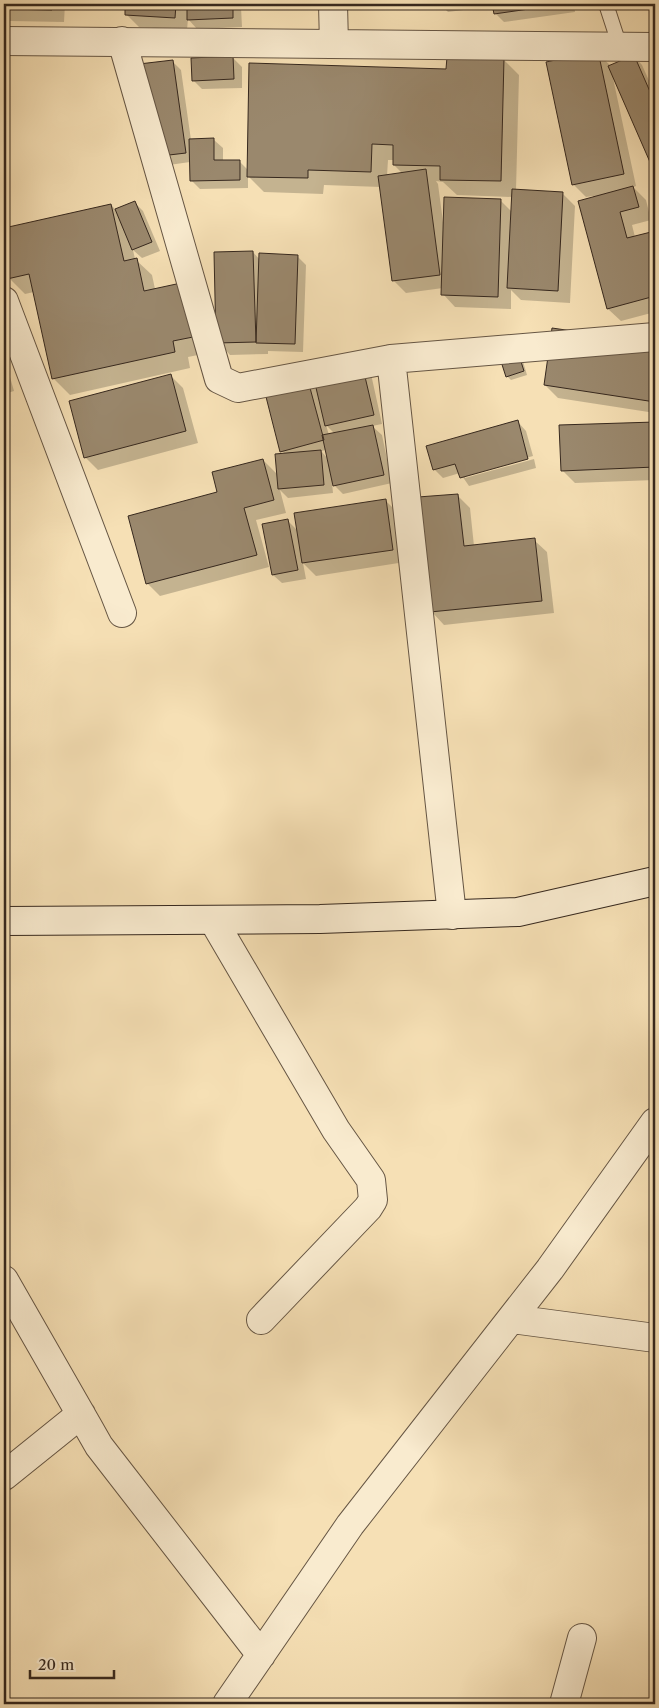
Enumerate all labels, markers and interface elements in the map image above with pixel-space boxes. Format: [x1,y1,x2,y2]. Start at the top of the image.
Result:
scale bar [30,1648,114,1680]
text: 20 m [38,1655,74,1674]

